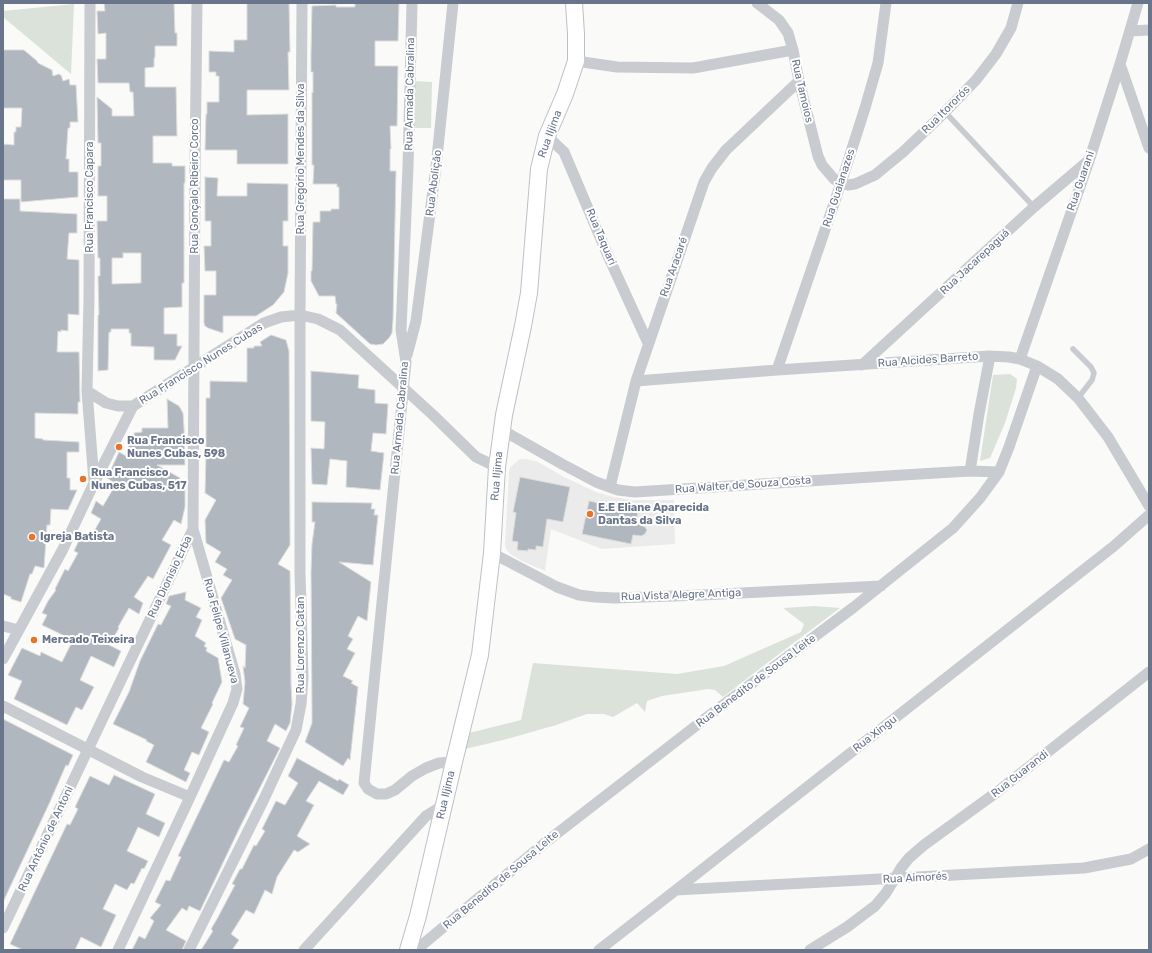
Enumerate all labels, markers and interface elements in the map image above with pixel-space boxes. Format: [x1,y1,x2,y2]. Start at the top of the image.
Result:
street label: Rua Armada Cabralina [402,37,418,151]
street label: Rua Tamoios [788,58,816,124]
street label: Rua Gregório Mendes da Silva [294,83,308,235]
street label: Rua Itororós [919,83,973,137]
street label: Rua Iljima [535,108,565,160]
street label: Rua Gonçalo Ribeiro Corco [188,118,202,254]
street label: Rua Francisco Capara [83,141,97,253]
street label: Rua Guaianazes [820,147,858,229]
street label: Rua Abolição [423,149,445,217]
street label: Rua Guarani [1065,149,1097,213]
street label: Rua Taquari [583,207,619,267]
street label: Rua Jacarepaguá [938,227,1012,297]
street label: Rua Aracaré [658,235,690,299]
street label: Rua Francisco Nunes Cubas [137,321,265,407]
street label: Rua Alcides Barreto [877,350,979,370]
street label: Rua Armada Cabralina [388,361,412,475]
place label: Rua Francisco Nunes Cubas, 598 [127,434,225,460]
marker: Rua Francisco Nunes Cubas, 598 [114,442,124,452]
street label: Rua Iljima [488,451,506,501]
place label: Rua Francisco Nunes Cubas, 517 [91,466,186,492]
marker: Rua Francisco Nunes Cubas, 517 [78,474,88,484]
street label: Rua Walter de Souza Costa [675,474,811,496]
place label: E.E Eliane Aparecida Dantas da Silva [598,501,709,527]
marker: E.E Eliane Aparecida Dantas da Silva [585,509,595,519]
place label: Igreja Batista [40,530,114,544]
marker: Igreja Batista [27,532,37,542]
street label: Rua Dionisio Erba [145,534,195,620]
street label: Rua Felipe Villanueva [201,577,241,685]
street label: Rua Vista Alegre Antiga [621,586,741,604]
street label: Rua Lorenzo Catan [294,597,308,693]
street label: Rua Benedito de Sousa Leite [694,632,818,730]
place label: Mercado Teixeira [42,633,135,647]
marker: Mercado Teixeira [29,635,39,645]
street label: Rua Xingu [850,713,900,755]
street label: Rua Guarandi [989,748,1051,800]
street label: Rua Iljima [434,769,458,821]
street label: Rua Antônio de Antoni [16,784,76,894]
street label: Rua Benedito de Sousa Leite [441,828,561,932]
street label: Rua Aimorés [882,870,948,886]

